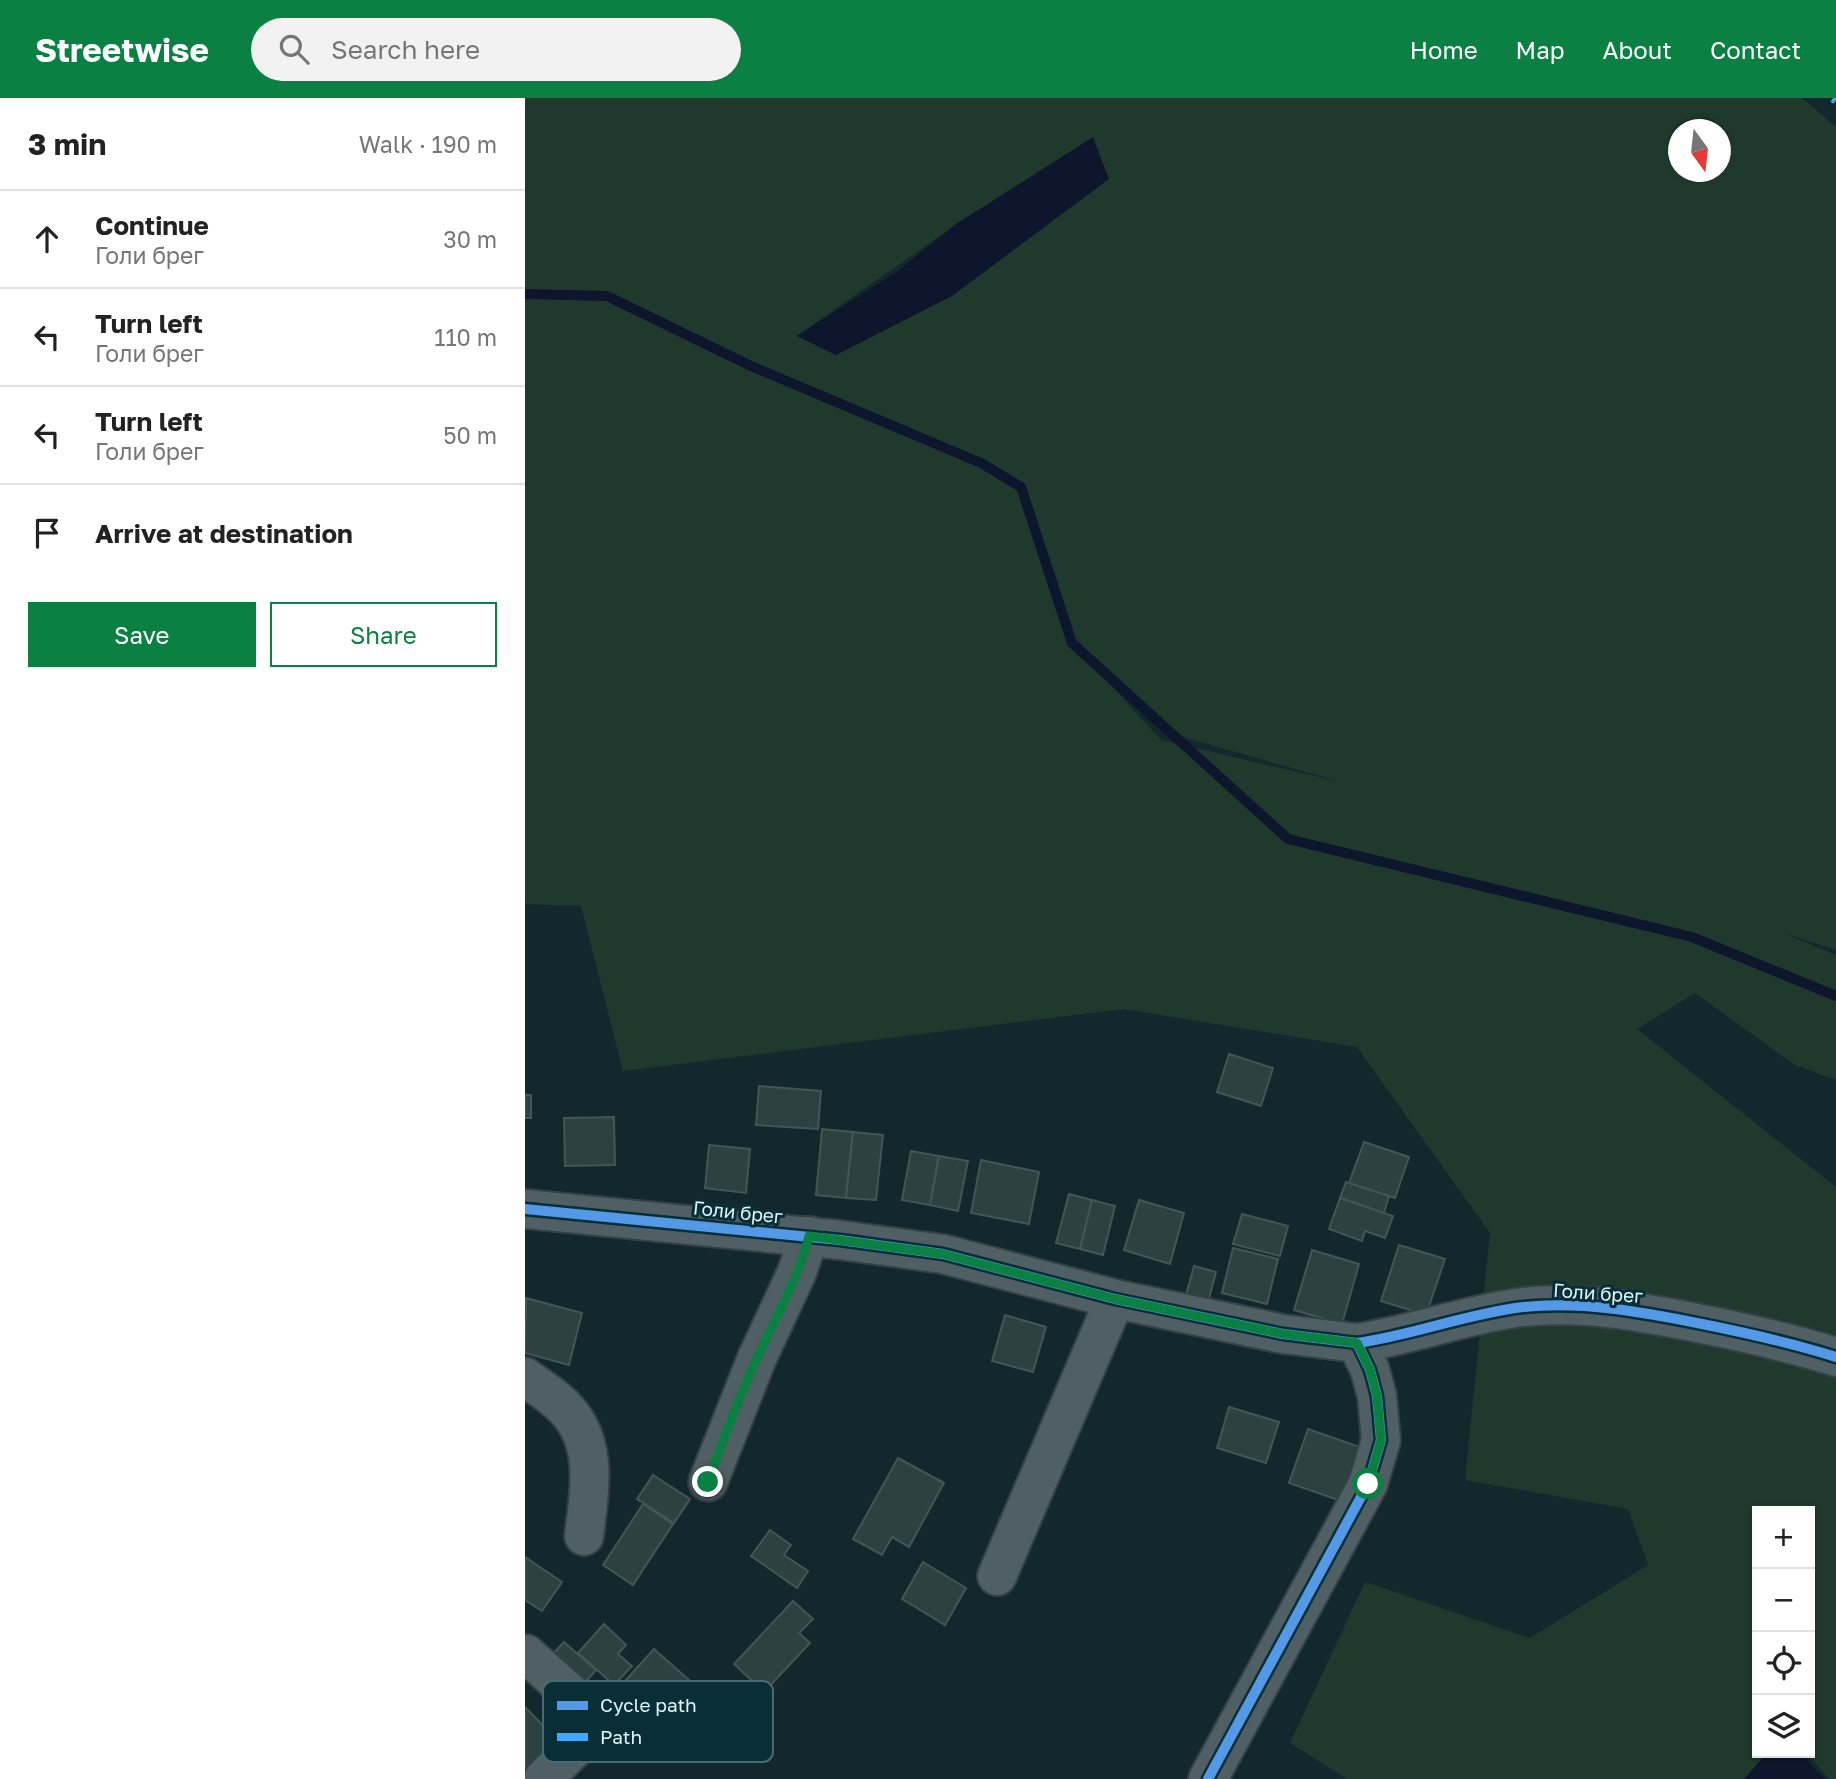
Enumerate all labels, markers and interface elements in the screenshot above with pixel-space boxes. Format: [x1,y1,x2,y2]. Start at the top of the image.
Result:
search box [251,18,741,81]
text: Streetwise [35,30,209,69]
icon: search [275,30,313,68]
text: Search here [331,34,480,65]
text: Home [1410,35,1478,64]
text: Map [1516,35,1565,64]
text: About [1603,35,1672,64]
text: Contact [1710,35,1801,64]
north arrow [1668,119,1731,182]
text: 3 min [28,126,106,162]
text: Walk · 190 m [359,130,497,158]
text: Continue [95,210,209,241]
icon: ahead [28,220,66,258]
text: 30 m [443,225,497,253]
text: Голи брег [95,241,204,269]
text: Turn left [95,308,203,339]
icon: left [28,318,66,356]
text: 110 m [434,323,497,351]
text: Голи брег [95,339,204,367]
text: Turn left [95,406,203,437]
icon: left [28,416,66,454]
text: 50 m [443,421,497,449]
text: Голи брег [95,437,204,465]
icon: arrive [28,514,66,552]
text: Arrive at destination [95,518,353,549]
button: Save [28,602,256,667]
button: Share [270,602,497,667]
street label: Голи брег [692,1195,784,1228]
street label: Голи брег [1552,1278,1644,1307]
route end [692,1466,723,1497]
route start [1352,1468,1383,1499]
map controls [1752,1506,1815,1758]
button: + [1752,1506,1815,1569]
button: − [1752,1569,1815,1632]
button: locate [1752,1632,1815,1695]
legend [543,1681,773,1762]
text: Cycle path [600,1693,697,1716]
button: layers [1752,1695,1815,1758]
text: Path [600,1725,642,1748]

